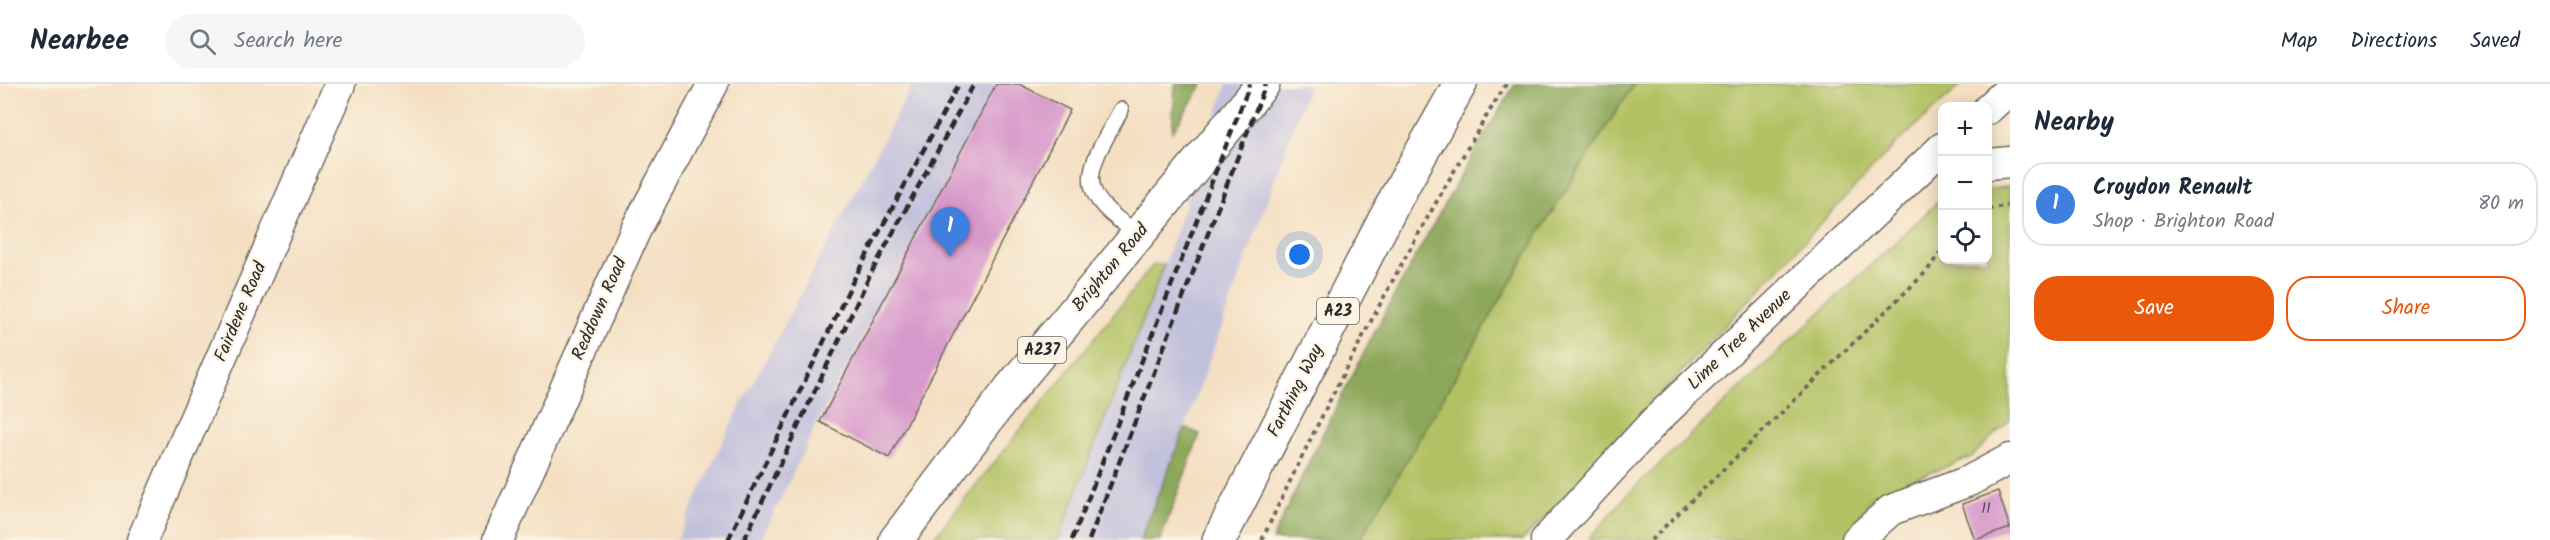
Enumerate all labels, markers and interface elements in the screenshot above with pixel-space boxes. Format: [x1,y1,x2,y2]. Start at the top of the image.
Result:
search box [165,14,585,68]
text: Nearbee [30,19,129,64]
text: Search here [234,24,342,59]
icon: search [186,25,219,58]
text: Map [2281,25,2317,58]
text: Directions [2350,25,2437,58]
text: Saved [2470,25,2520,58]
map controls [1938,102,1992,264]
button: + [1938,102,1992,156]
text: Nearby [2034,102,2114,144]
button: − [1938,156,1992,210]
text: Croydon Renault [2093,171,2252,206]
text: 1 [2052,188,2059,220]
text: 80 m [2478,188,2524,220]
text: Shop · Brighton Road [2093,206,2274,238]
pin: 1 [930,208,970,257]
button: locate [1938,210,1992,264]
street label: Brighton Road [1065,217,1157,319]
your location [1285,240,1314,269]
street label: Reddown Road [564,252,636,365]
street label: Fairdene Road [207,257,275,367]
button: Save [2034,276,2274,341]
button: Share [2286,276,2526,341]
street label: Lime Tree Avenue [1681,282,1799,398]
road number: A23 [1317,298,1359,324]
road number: A237 [1018,337,1066,363]
street label: Farthing Way [1260,339,1332,443]
house number: 11 [1981,497,1991,521]

